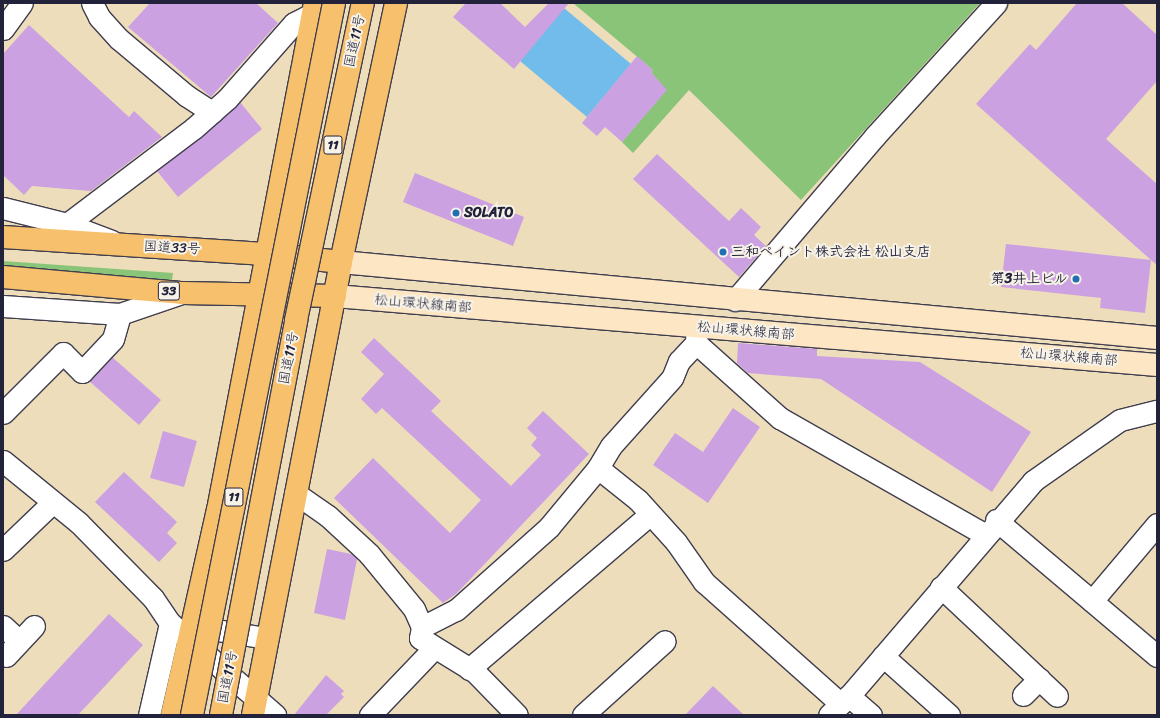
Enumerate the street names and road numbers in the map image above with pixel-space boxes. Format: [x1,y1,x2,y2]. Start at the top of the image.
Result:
street label: 国道11号 [341,13,369,69]
road number: 11 [323,134,343,156]
street label: 国道33号 [143,238,201,258]
road number: 33 [157,280,181,302]
street label: 松山環状線南部 [373,291,473,317]
street label: 松山環状線南部 [696,318,796,344]
street label: 国道11号 [276,330,302,386]
street label: 松山環状線南部 [1019,344,1119,370]
road number: 11 [224,486,244,508]
street label: 国道11号 [215,649,241,705]

